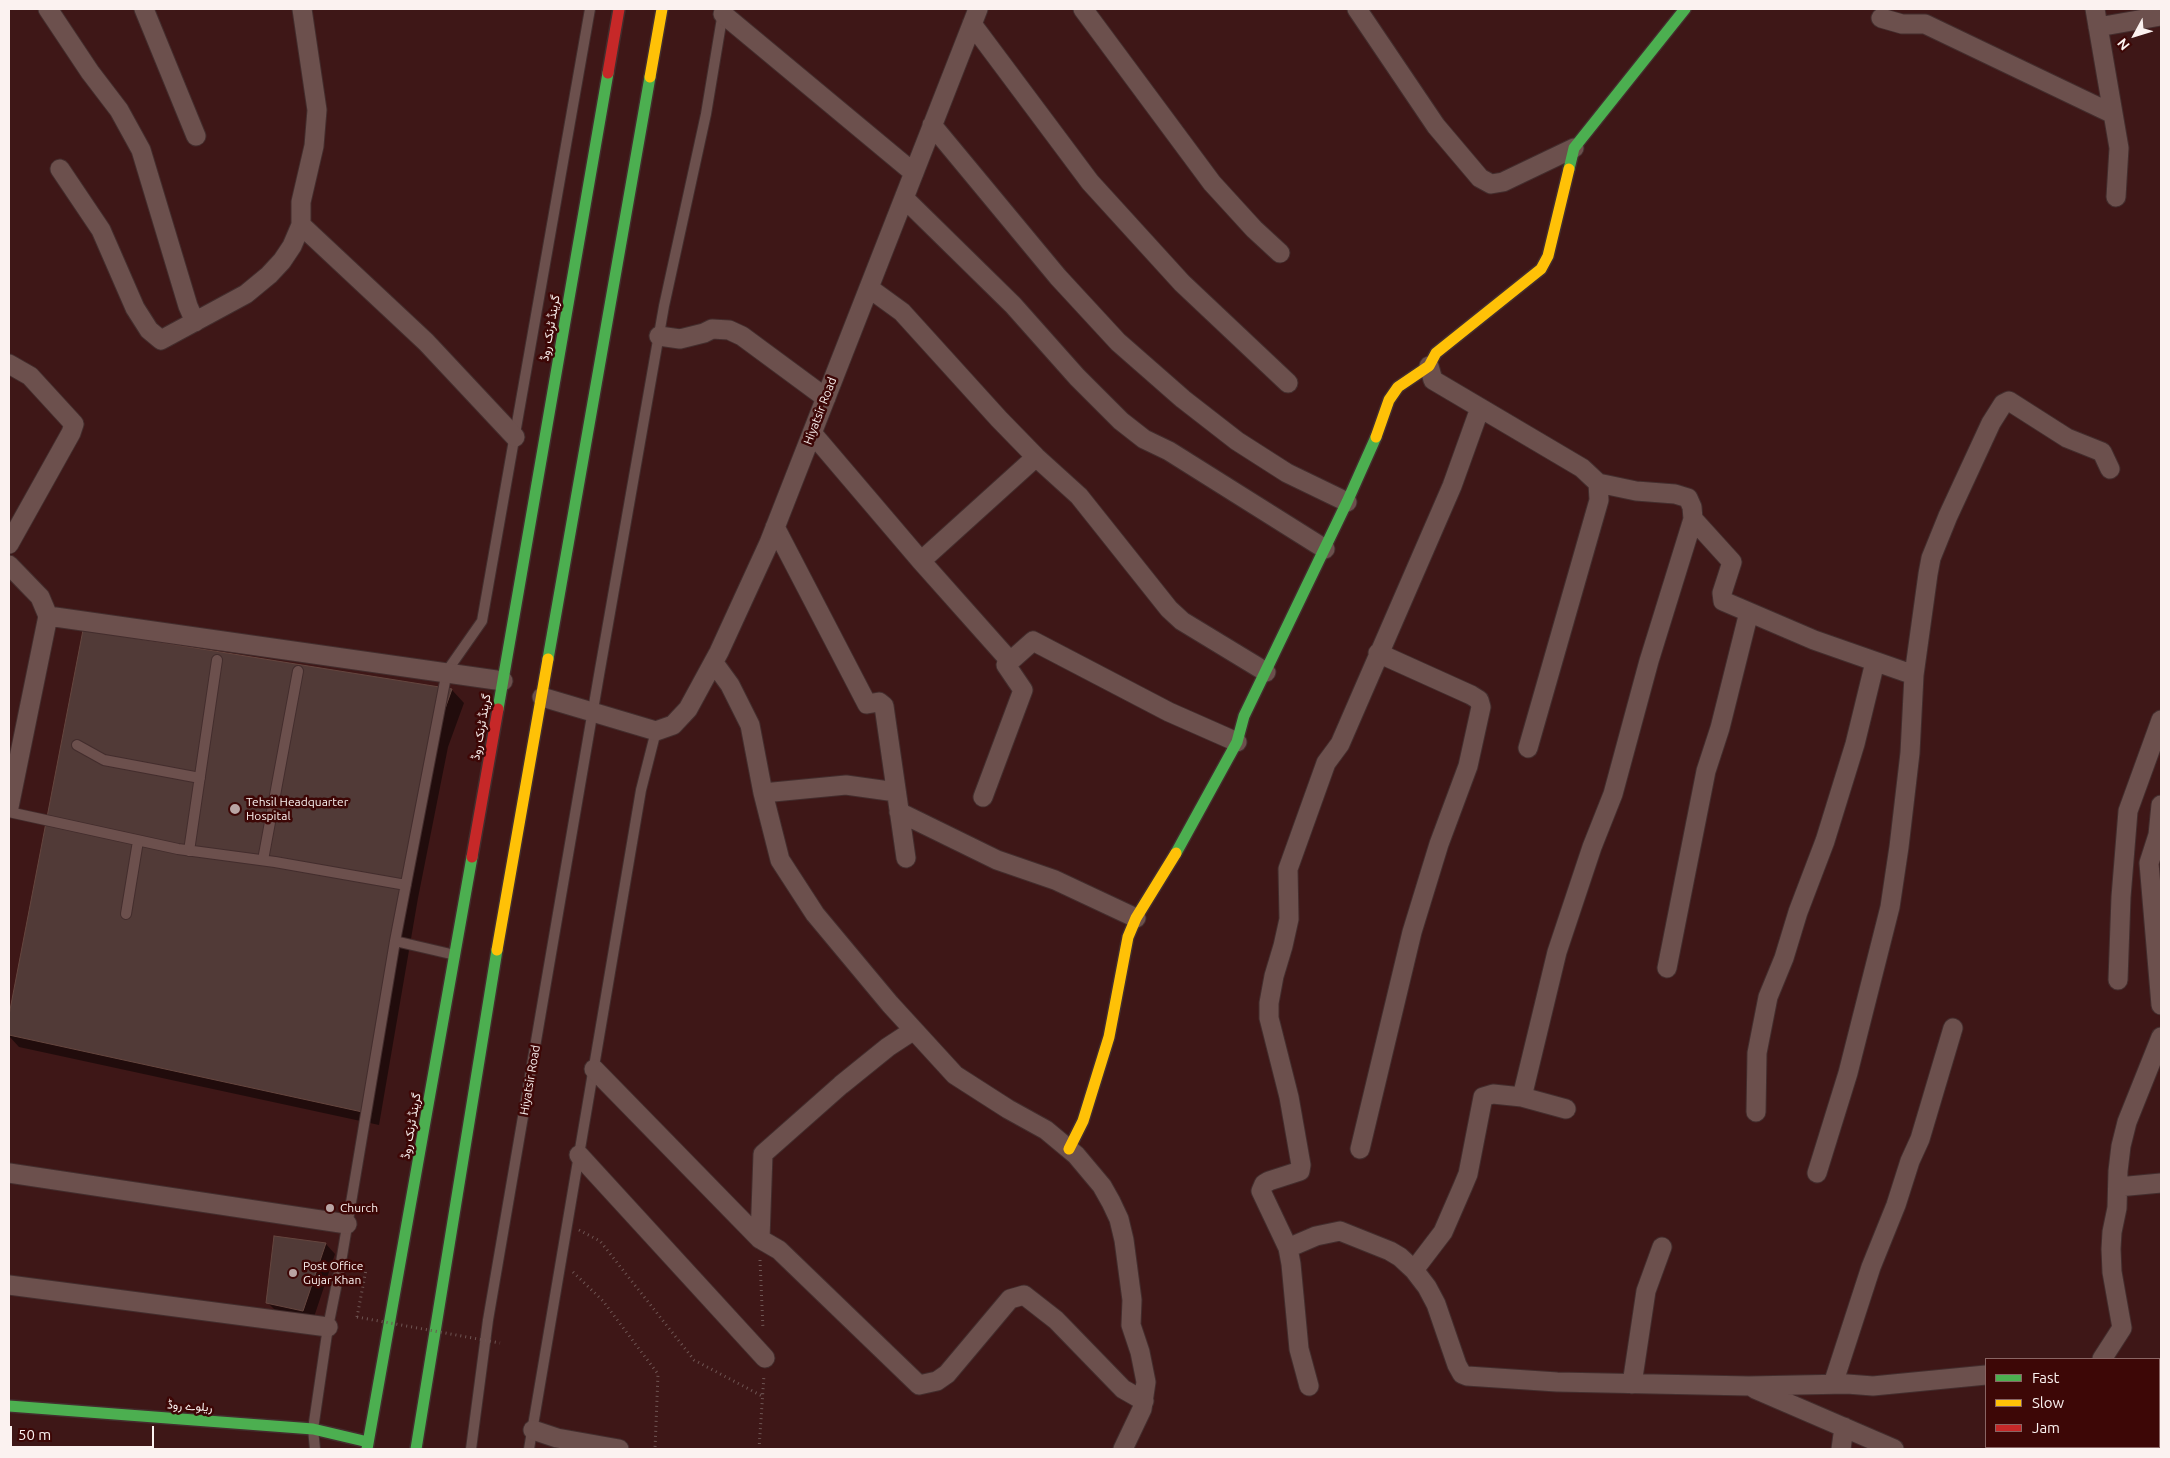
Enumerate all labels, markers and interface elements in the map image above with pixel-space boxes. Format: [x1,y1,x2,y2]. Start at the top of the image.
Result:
north arrow [2110,10,2160,60]
text: N [2114,35,2133,54]
street label: گرینڈ ٹرنک روڈ [537,294,563,362]
street label: Hiyatsir Road [801,375,839,447]
street label: گرینڈ ٹرنک روڈ [468,693,494,761]
place label: Tehsil Headquarter Hospital [246,795,348,823]
marker: Tehsil Headquarter Hospital [228,802,242,816]
street label: Hiyatsir Road [517,1044,543,1116]
street label: گرینڈ ٹرنک روڈ [398,1092,424,1160]
place label: Church [340,1201,378,1215]
marker: Church [324,1202,336,1214]
place label: Post Office Gujar Khan [303,1259,363,1287]
marker: Post Office Gujar Khan [287,1267,299,1279]
legend [1985,1358,2160,1448]
text: Fast [2032,1369,2059,1386]
text: Slow [2032,1394,2064,1411]
street label: ریلوے روڈ [167,1397,213,1415]
scale bar [12,1416,156,1448]
text: Jam [2032,1419,2060,1436]
text: 50 m [18,1426,51,1443]

